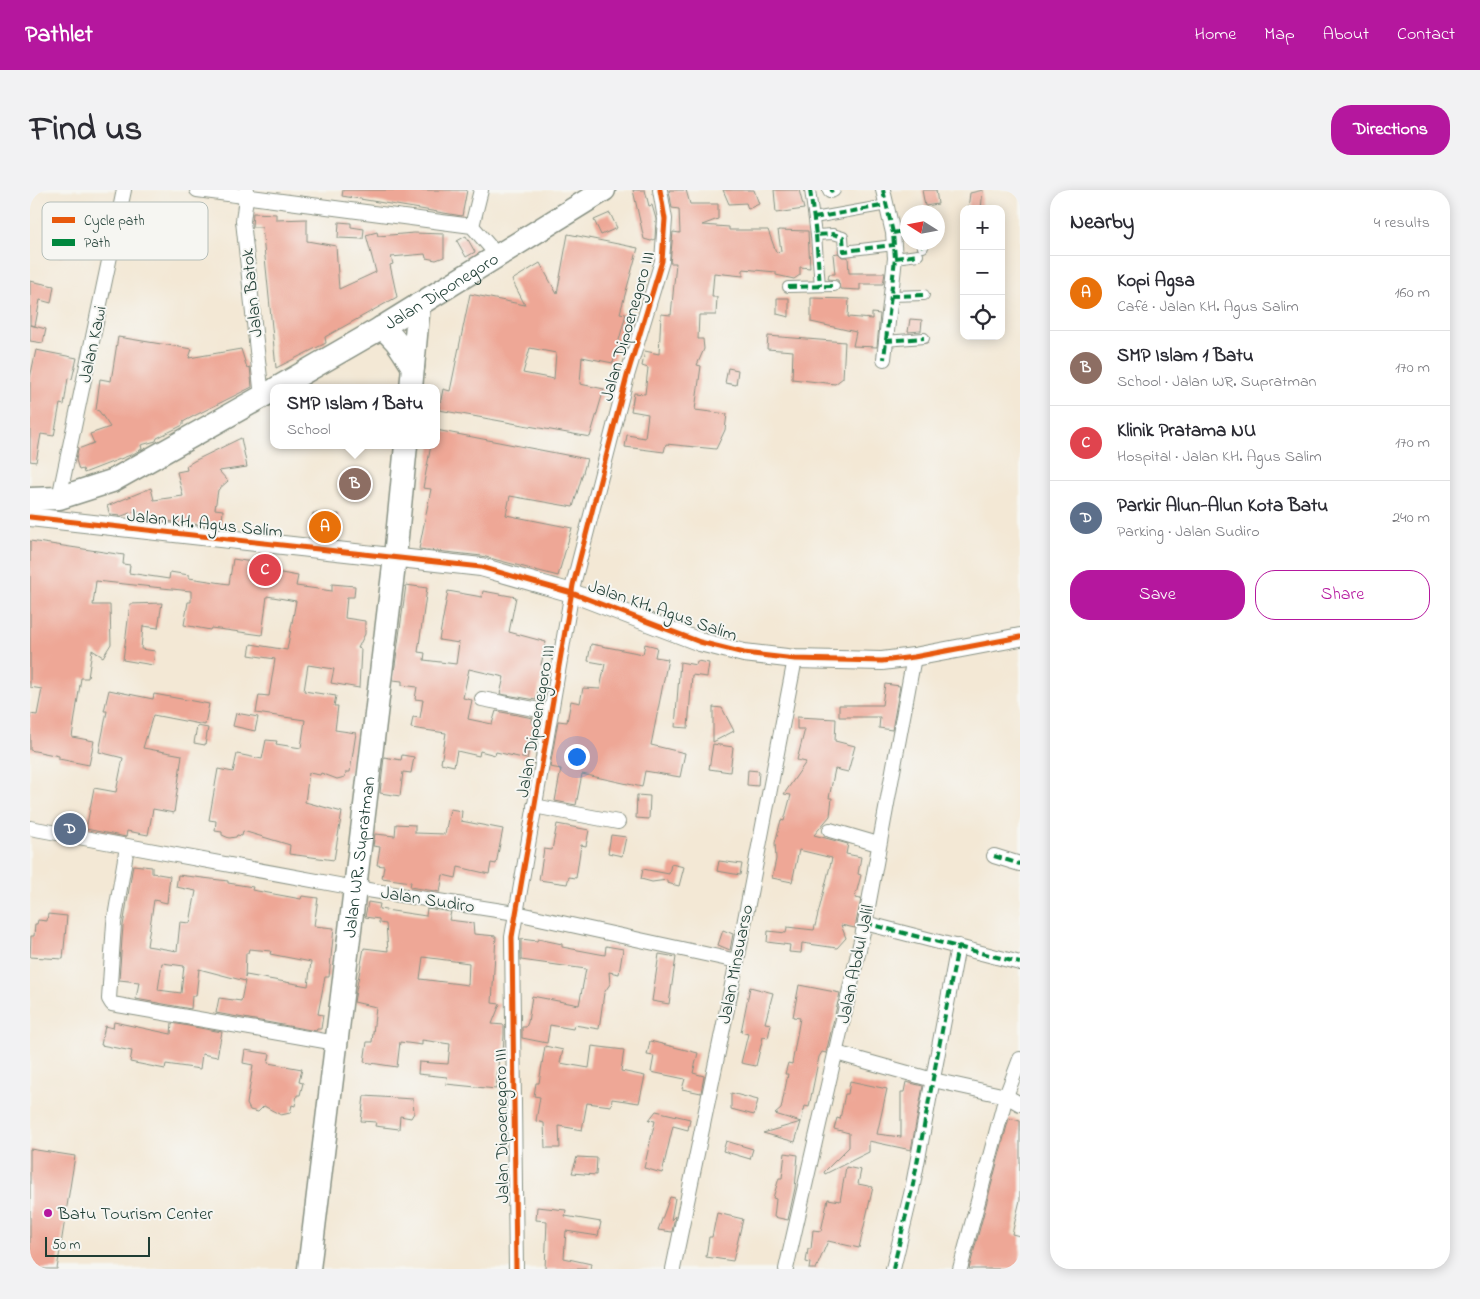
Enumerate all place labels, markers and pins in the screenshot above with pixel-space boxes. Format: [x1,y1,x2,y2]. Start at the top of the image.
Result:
pin: B [339,465,371,503]
pin: A [309,508,341,546]
pin: C [249,551,281,589]
pin: D [54,810,86,848]
place label: Batu Tourism Center [57,1202,213,1228]
marker: Batu Tourism Center [42,1207,54,1219]

